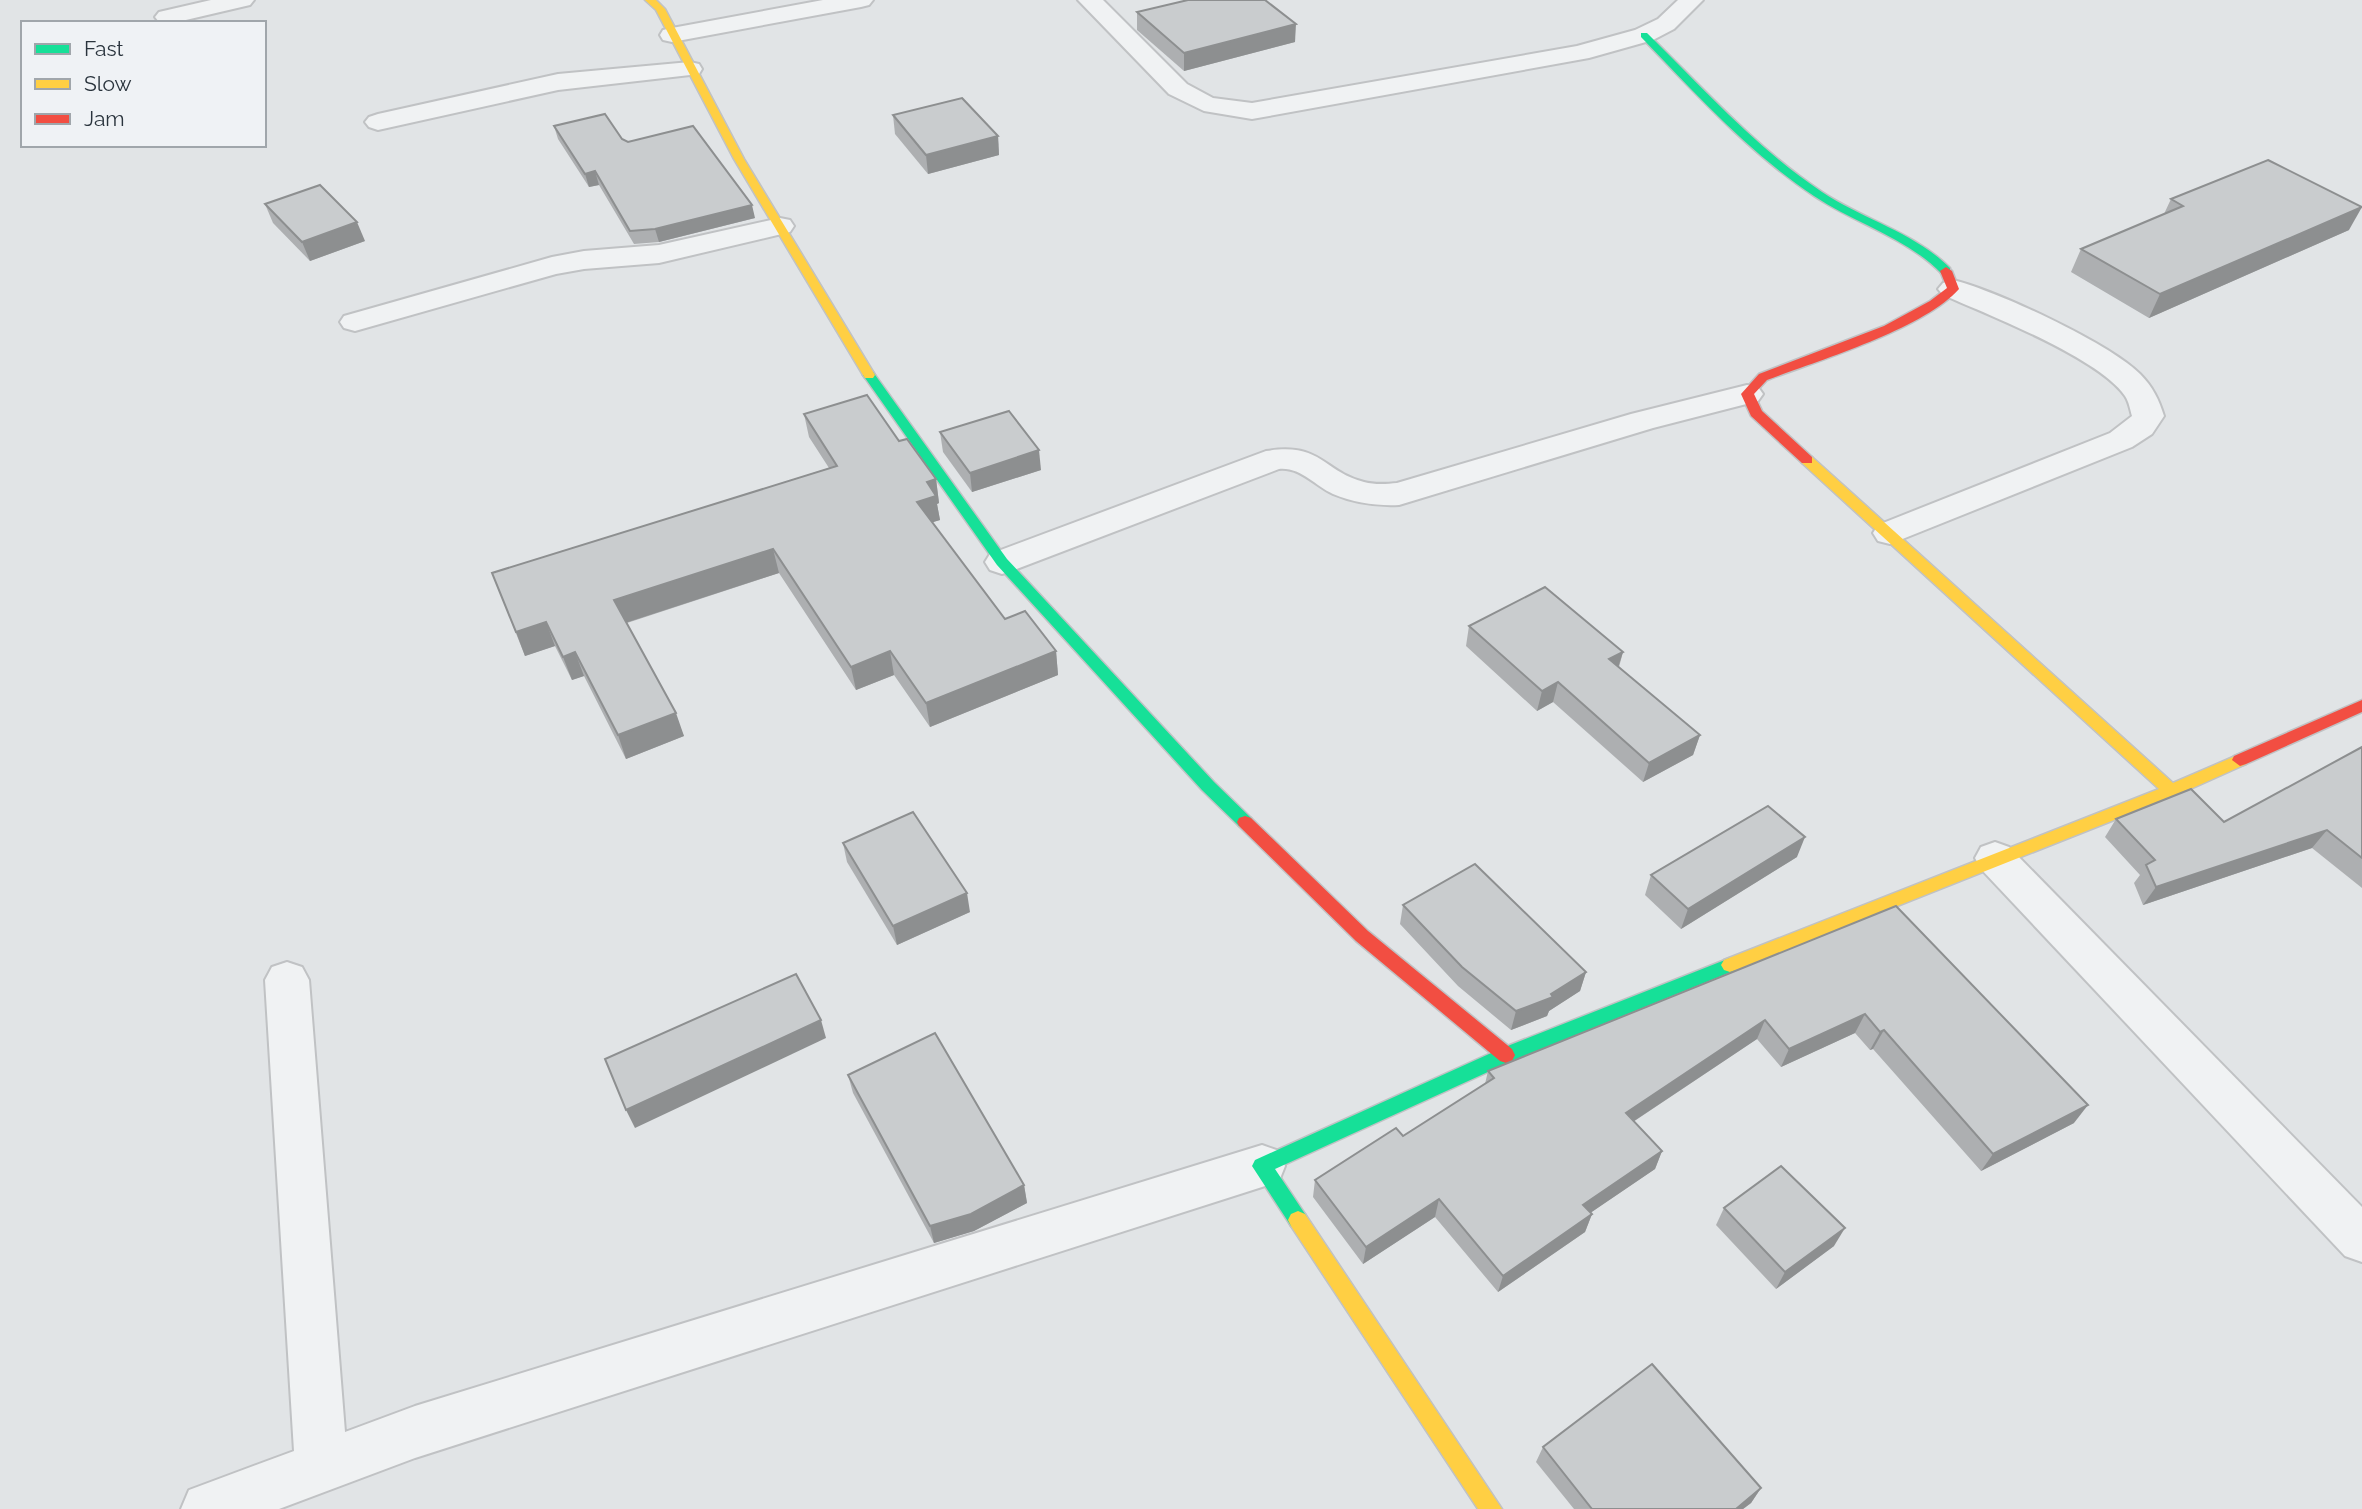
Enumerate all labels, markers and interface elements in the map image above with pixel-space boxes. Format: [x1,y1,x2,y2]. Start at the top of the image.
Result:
legend [21,21,266,147]
text: Fast [84,36,124,61]
text: Slow [84,71,132,96]
text: Jam [84,106,125,131]

